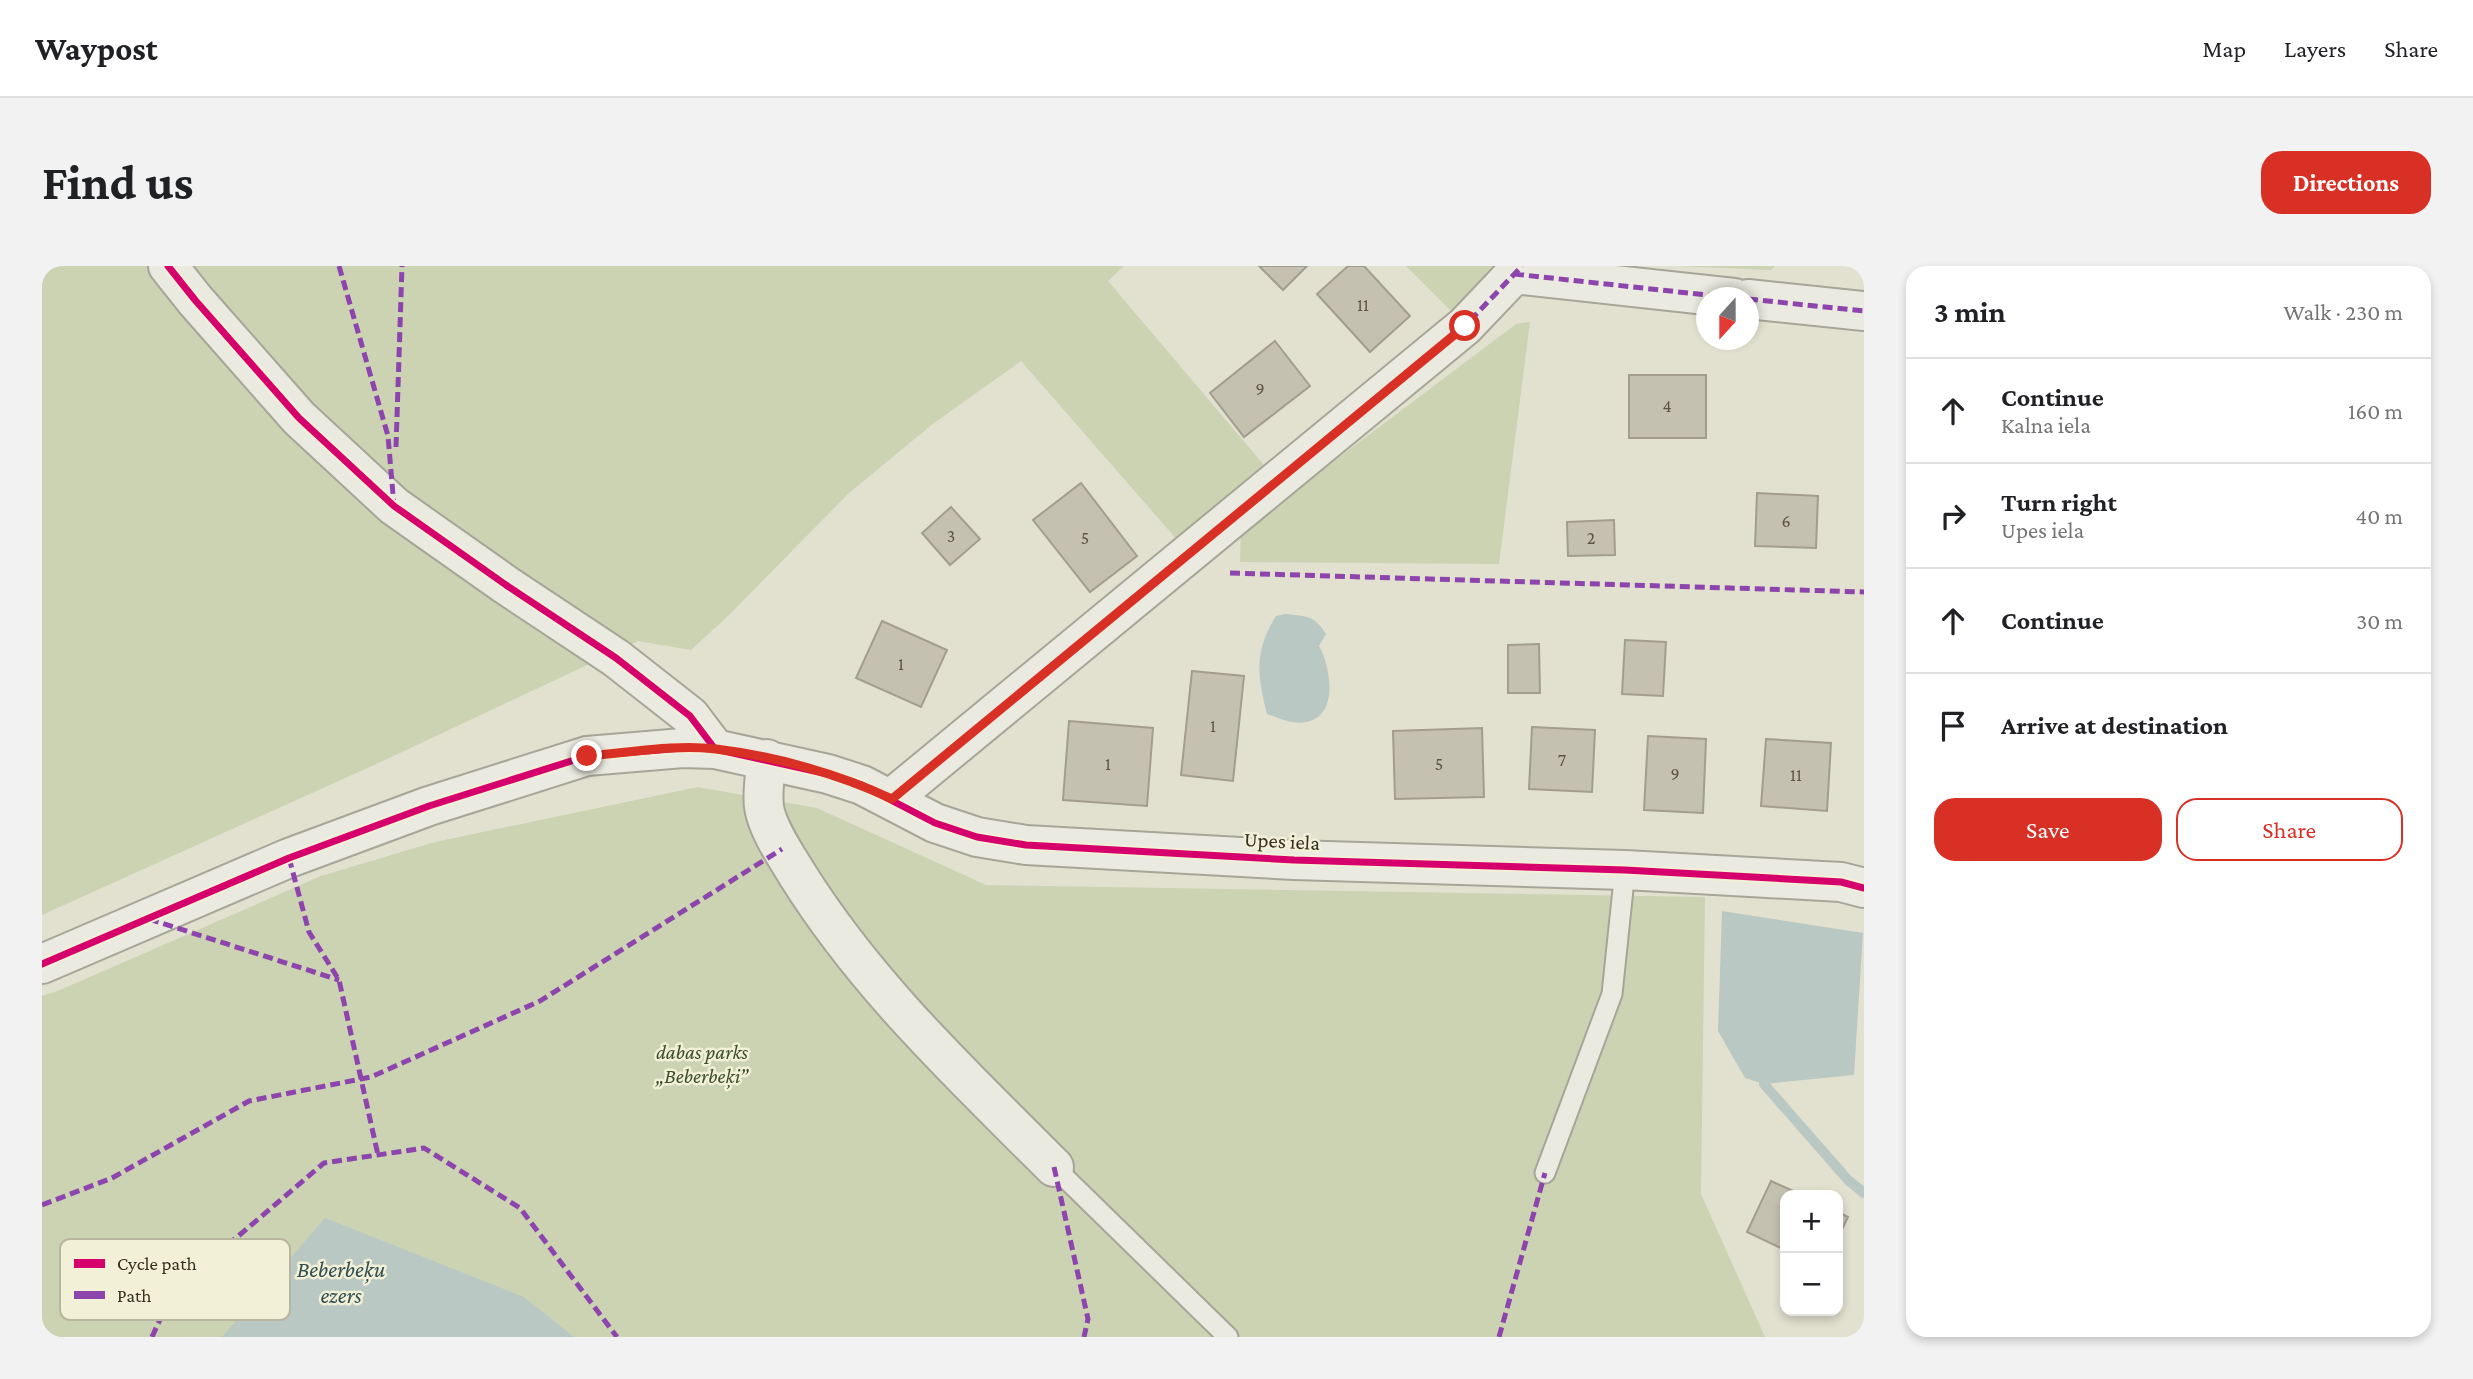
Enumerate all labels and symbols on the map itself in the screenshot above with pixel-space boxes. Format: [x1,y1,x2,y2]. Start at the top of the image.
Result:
north arrow [1696,287,1759,350]
house number: 11 [1357,295,1369,315]
route start [1449,310,1480,341]
house number: 9 [1255,379,1265,399]
house number: 4 [1662,396,1672,416]
house number: 6 [1781,511,1791,531]
house number: 3 [947,526,955,546]
house number: 5 [1081,528,1089,548]
house number: 2 [1587,528,1595,548]
house number: 1 [898,654,904,674]
house number: 1 [1210,716,1216,736]
route end [571,740,602,771]
house number: 7 [1558,750,1566,770]
house number: 1 [1105,754,1111,774]
house number: 5 [1435,754,1443,774]
house number: 9 [1670,764,1680,784]
house number: 11 [1790,765,1802,785]
street label: Upes iela [1243,827,1321,855]
park label: dabas parks „Beberbeķi” [655,1040,750,1089]
legend [60,1239,290,1320]
text: Cycle path [117,1253,197,1274]
water label: Beberbeķu ezers [297,1256,385,1308]
text: Path [117,1285,152,1306]

